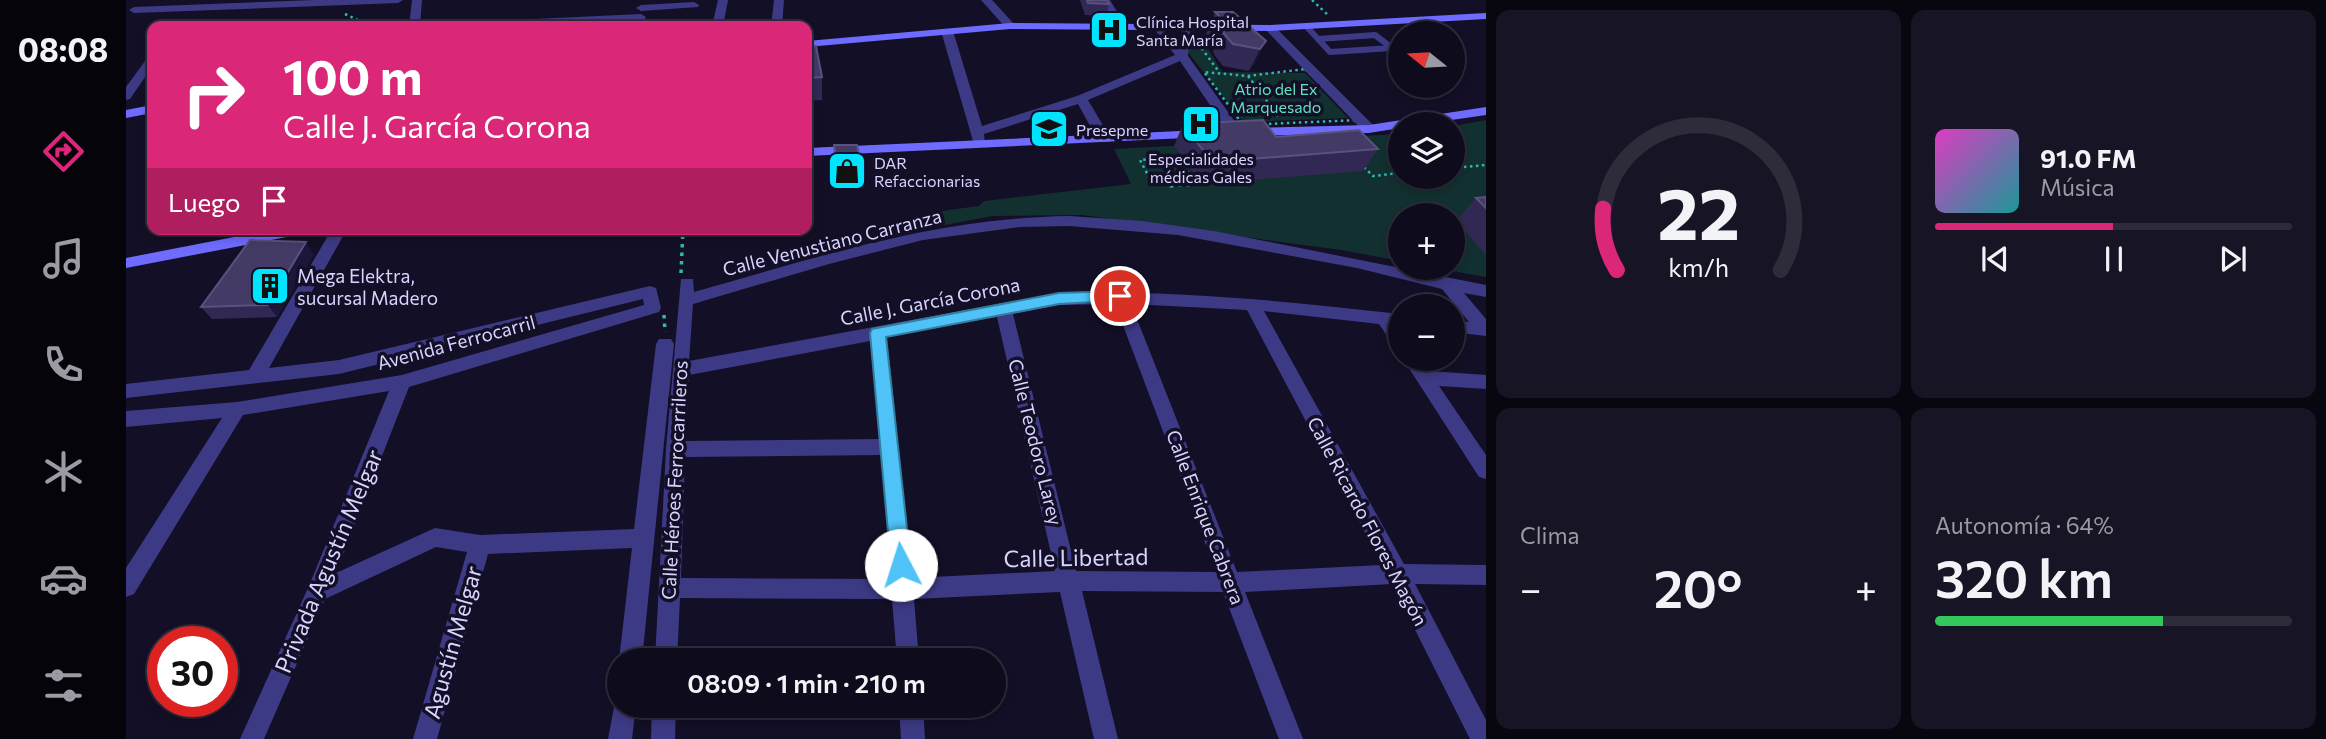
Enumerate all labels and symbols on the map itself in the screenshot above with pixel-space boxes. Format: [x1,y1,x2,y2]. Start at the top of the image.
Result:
hospital icon: Clínica Hospital Santa María [1088,9,1130,51]
place label: Clínica Hospital Santa María [1136,12,1249,49]
north arrow [1388,21,1465,98]
park label: Atrio del Ex Marquesado [1231,79,1321,116]
hospital icon: Especialidades médicas Gales [1180,103,1222,145]
school or university icon: Presepme [1028,108,1070,150]
place label: Presepme [1076,120,1148,139]
place label: Especialidades médicas Gales [1148,149,1254,186]
shop icon: DAR Refaccionarias [826,150,868,192]
place label: DAR Refaccionarias [874,153,980,190]
street label: Calle Venustiano Carranza [720,204,944,280]
place label: Mega Elektra, sucursal Madero [297,264,438,309]
building icon: Mega Elektra, sucursal Madero [249,265,291,307]
pin [1090,266,1150,326]
street label: Calle J. García Corona [838,272,1022,330]
street label: Avenida Ferrocarril [374,310,538,374]
street label: Calle Teodoro Larey [1004,356,1068,528]
street label: Calle Héroes Ferrocarrileros [656,360,692,600]
street label: Calle Ricardo Flores Magón [1303,413,1433,629]
street label: Calle Enrique Cabrera [1162,426,1250,608]
street label: Privada Agustín Melgar [268,445,388,677]
position arrow [864,528,938,602]
street label: Calle Libertad [1003,542,1149,572]
street label: Agustín Melgar [417,562,487,722]
speed limit sign: 30 [147,626,238,717]

